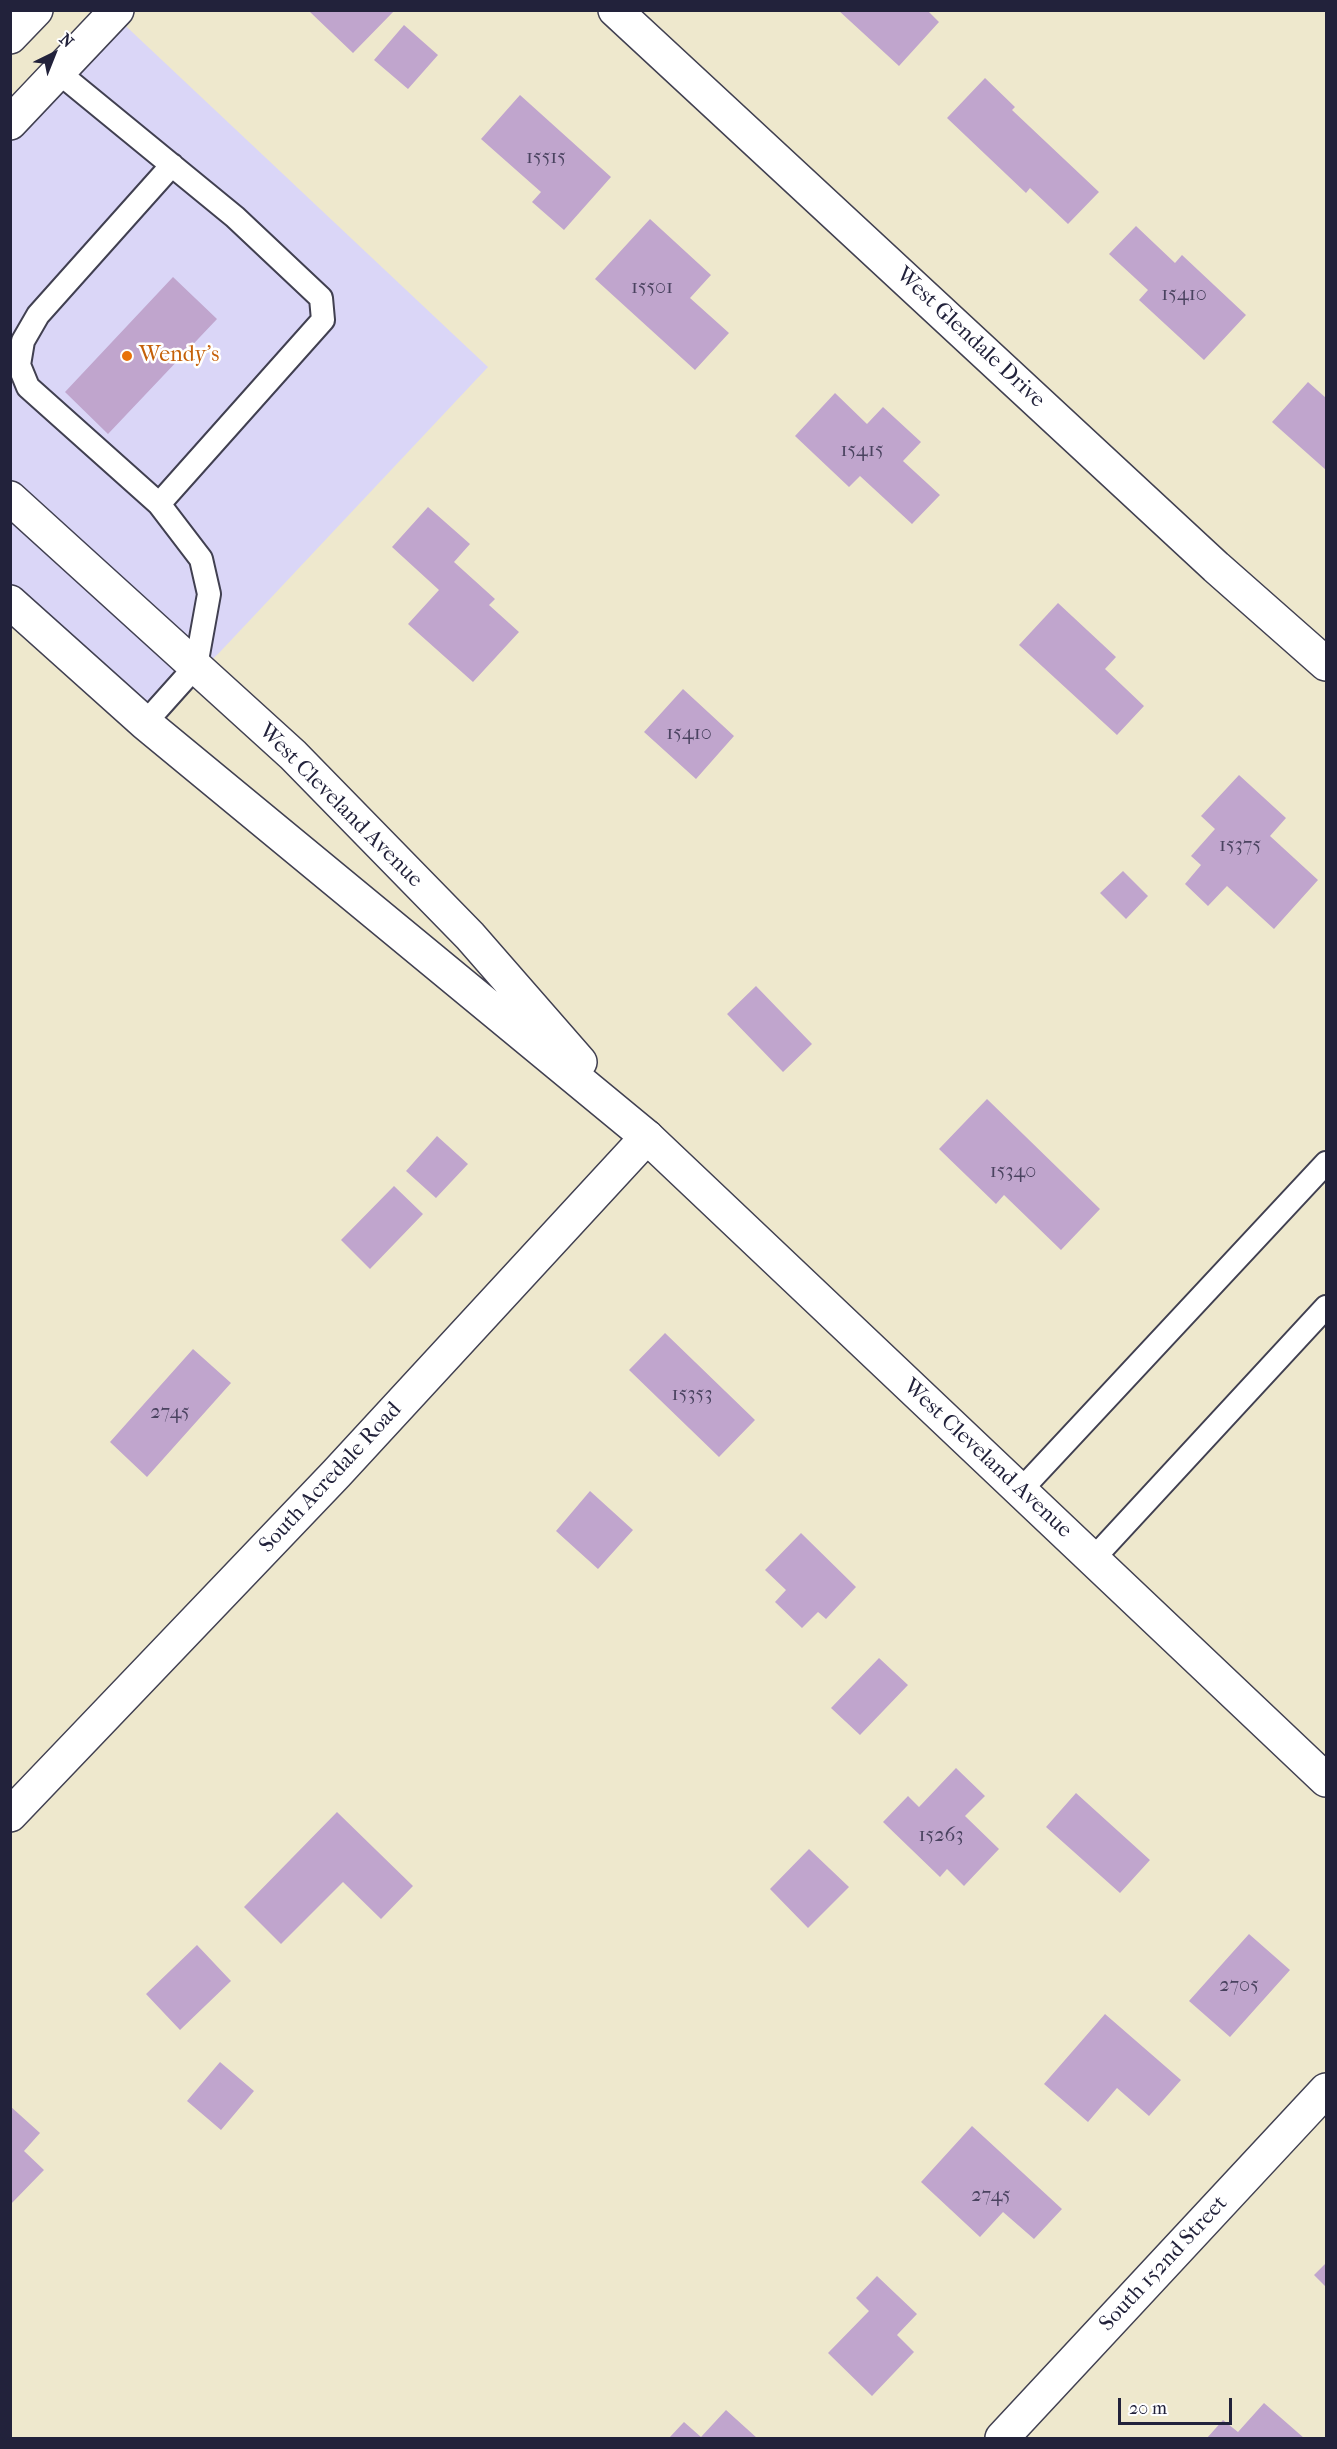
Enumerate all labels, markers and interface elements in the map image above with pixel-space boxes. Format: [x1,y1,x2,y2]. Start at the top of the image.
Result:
north arrow [24,24,84,84]
text: N [56,29,78,52]
house number: 15515 [526,146,566,170]
street label: West Glendale Drive [890,262,1050,414]
house number: 15501 [631,276,673,300]
house number: 15410 [1161,283,1207,307]
place label: Wendy's [139,343,219,369]
marker: Wendy's [120,349,134,363]
house number: 15415 [840,439,884,463]
street label: West Cleveland Avenue [252,718,428,894]
house number: 15410 [666,722,712,746]
house number: 15375 [1219,834,1261,858]
house number: 15340 [990,1160,1036,1184]
street label: West Cleveland Avenue [897,1374,1077,1544]
house number: 15353 [672,1383,712,1407]
street label: South Acredale Road [254,1397,408,1559]
house number: 2745 [150,1401,190,1425]
house number: 15263 [918,1824,964,1848]
house number: 2705 [1219,1974,1259,1998]
house number: 2745 [971,2184,1011,2208]
street label: South 152nd Street [1094,2191,1234,2337]
scale bar [1121,2386,1235,2424]
text: 20 m [1129,2398,1167,2419]

